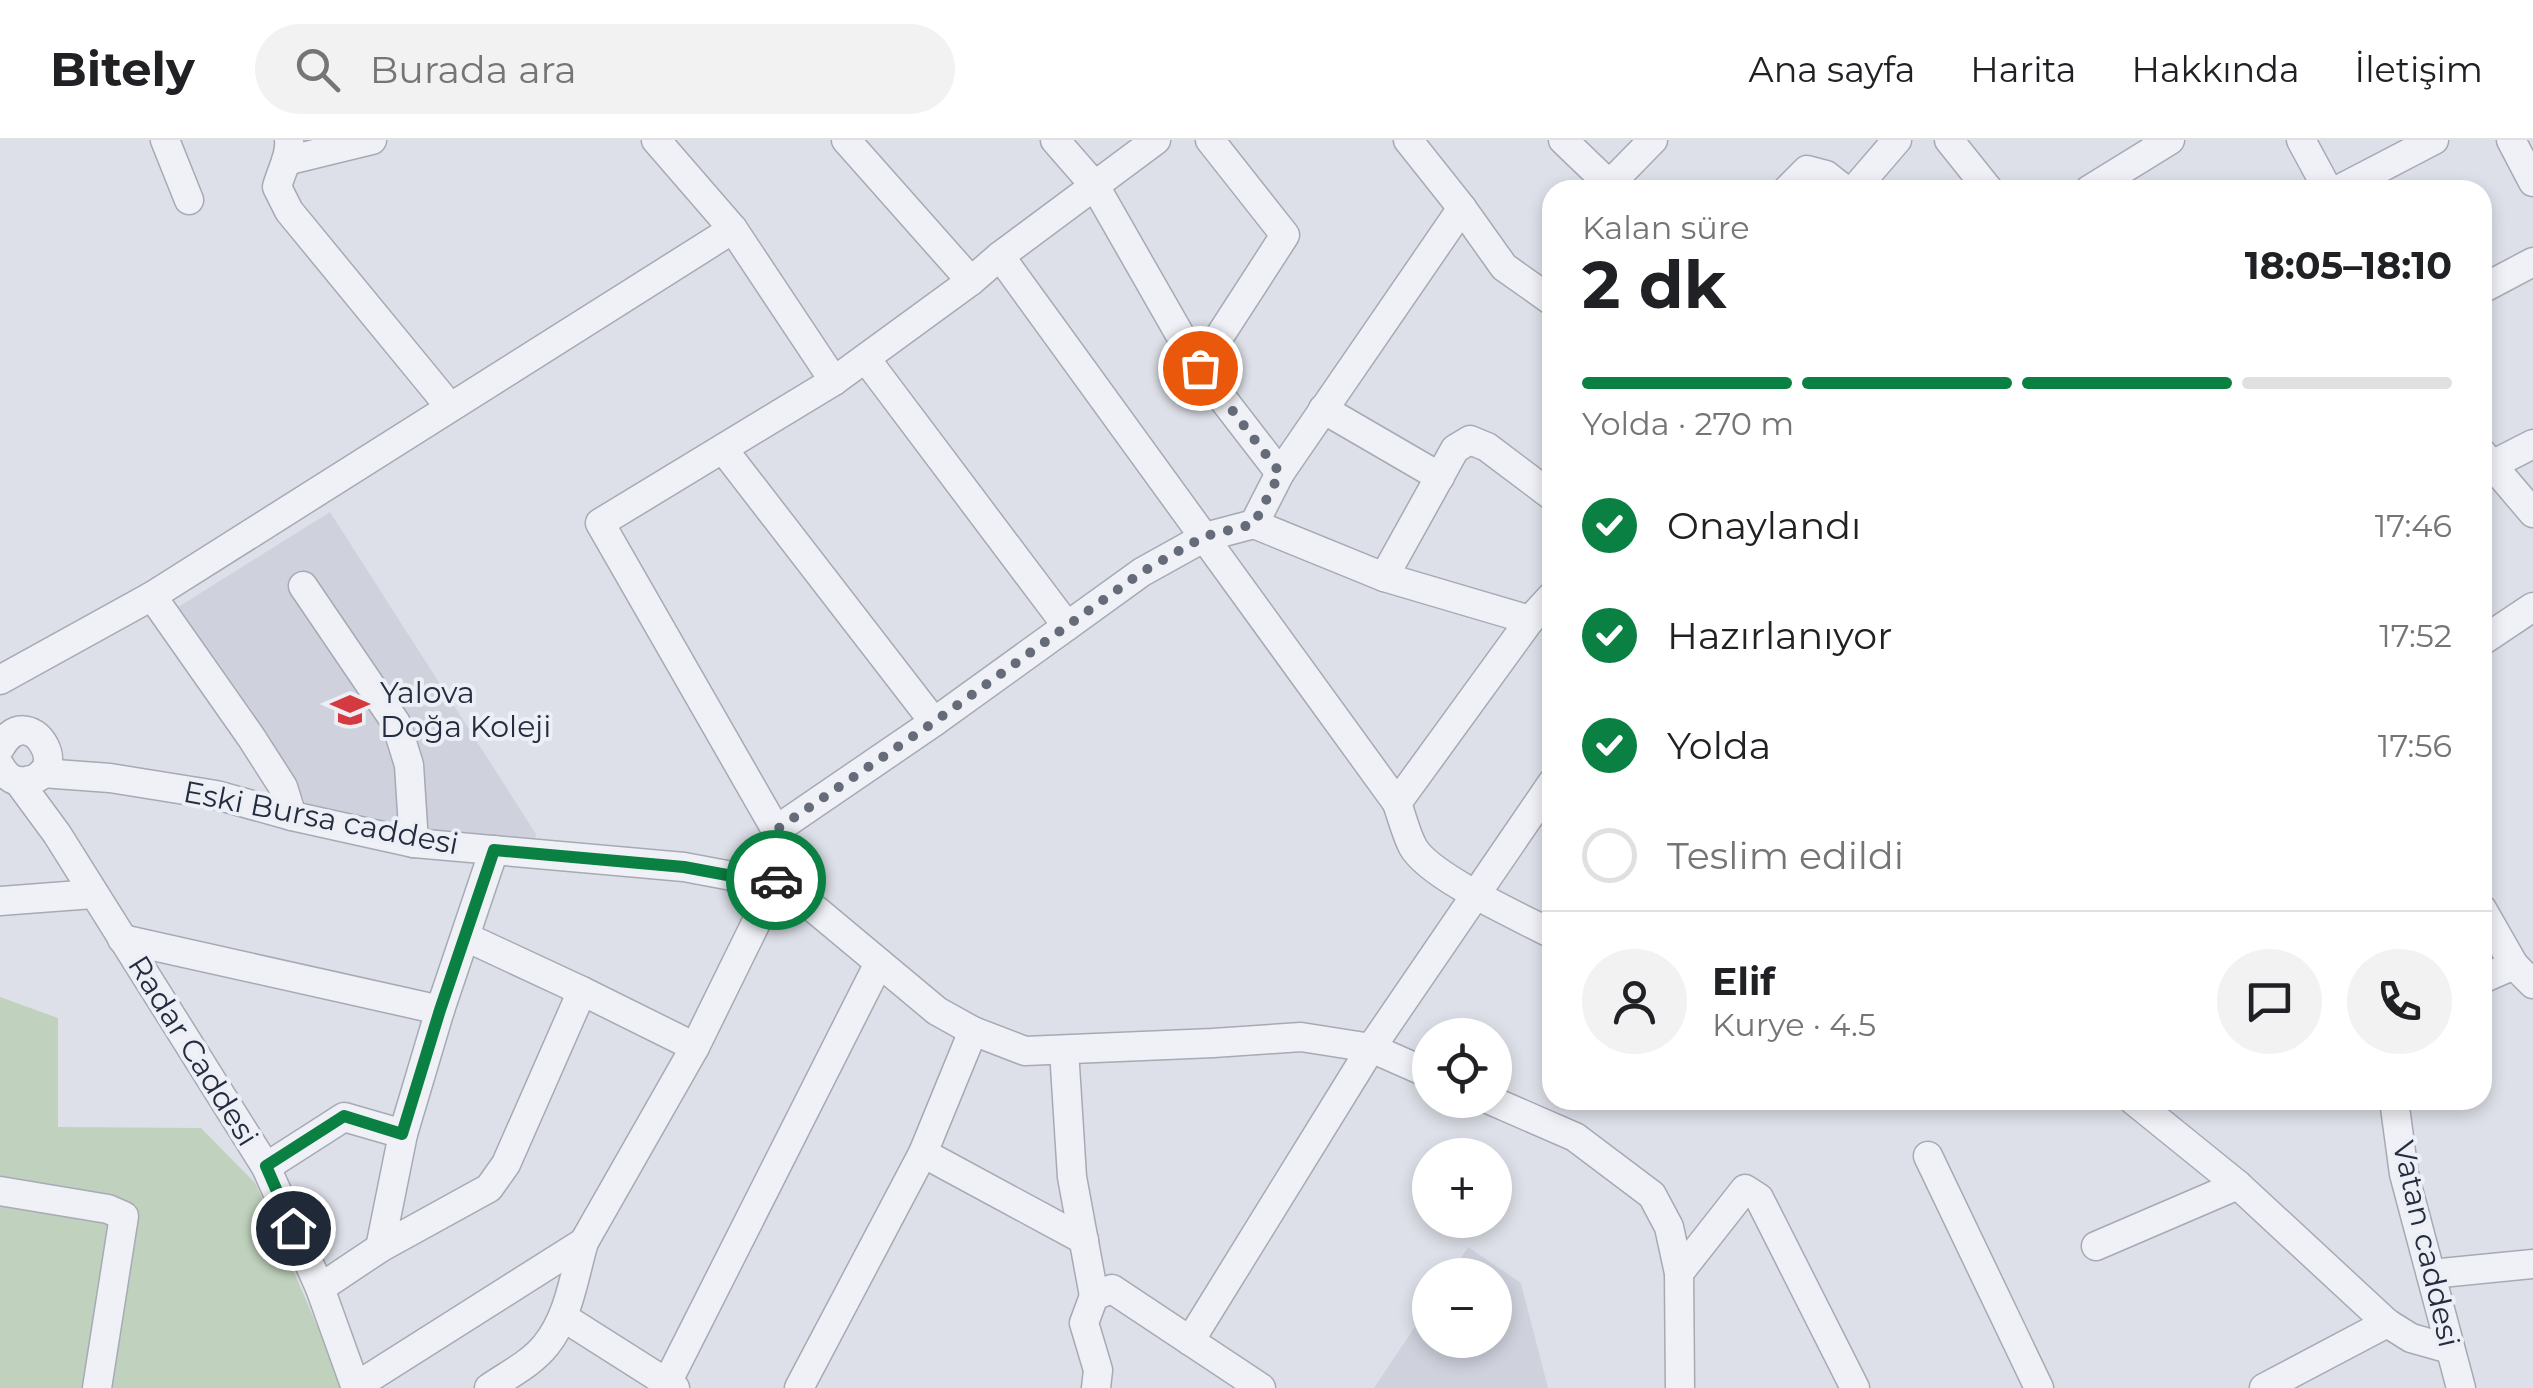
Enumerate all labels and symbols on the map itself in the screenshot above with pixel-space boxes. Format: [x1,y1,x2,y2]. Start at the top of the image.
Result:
pin [1158,326,1243,411]
place label: Yalova Doğa Koleji [380,674,551,745]
school or university icon: Yalova Doğa Koleji [329,689,371,731]
street label: Eski Bursa caddesi [180,773,462,862]
courier [726,830,826,930]
street label: Radar Caddesi [120,949,267,1153]
street label: Vatan caddesi [2385,1137,2468,1351]
pin [251,1186,336,1271]

